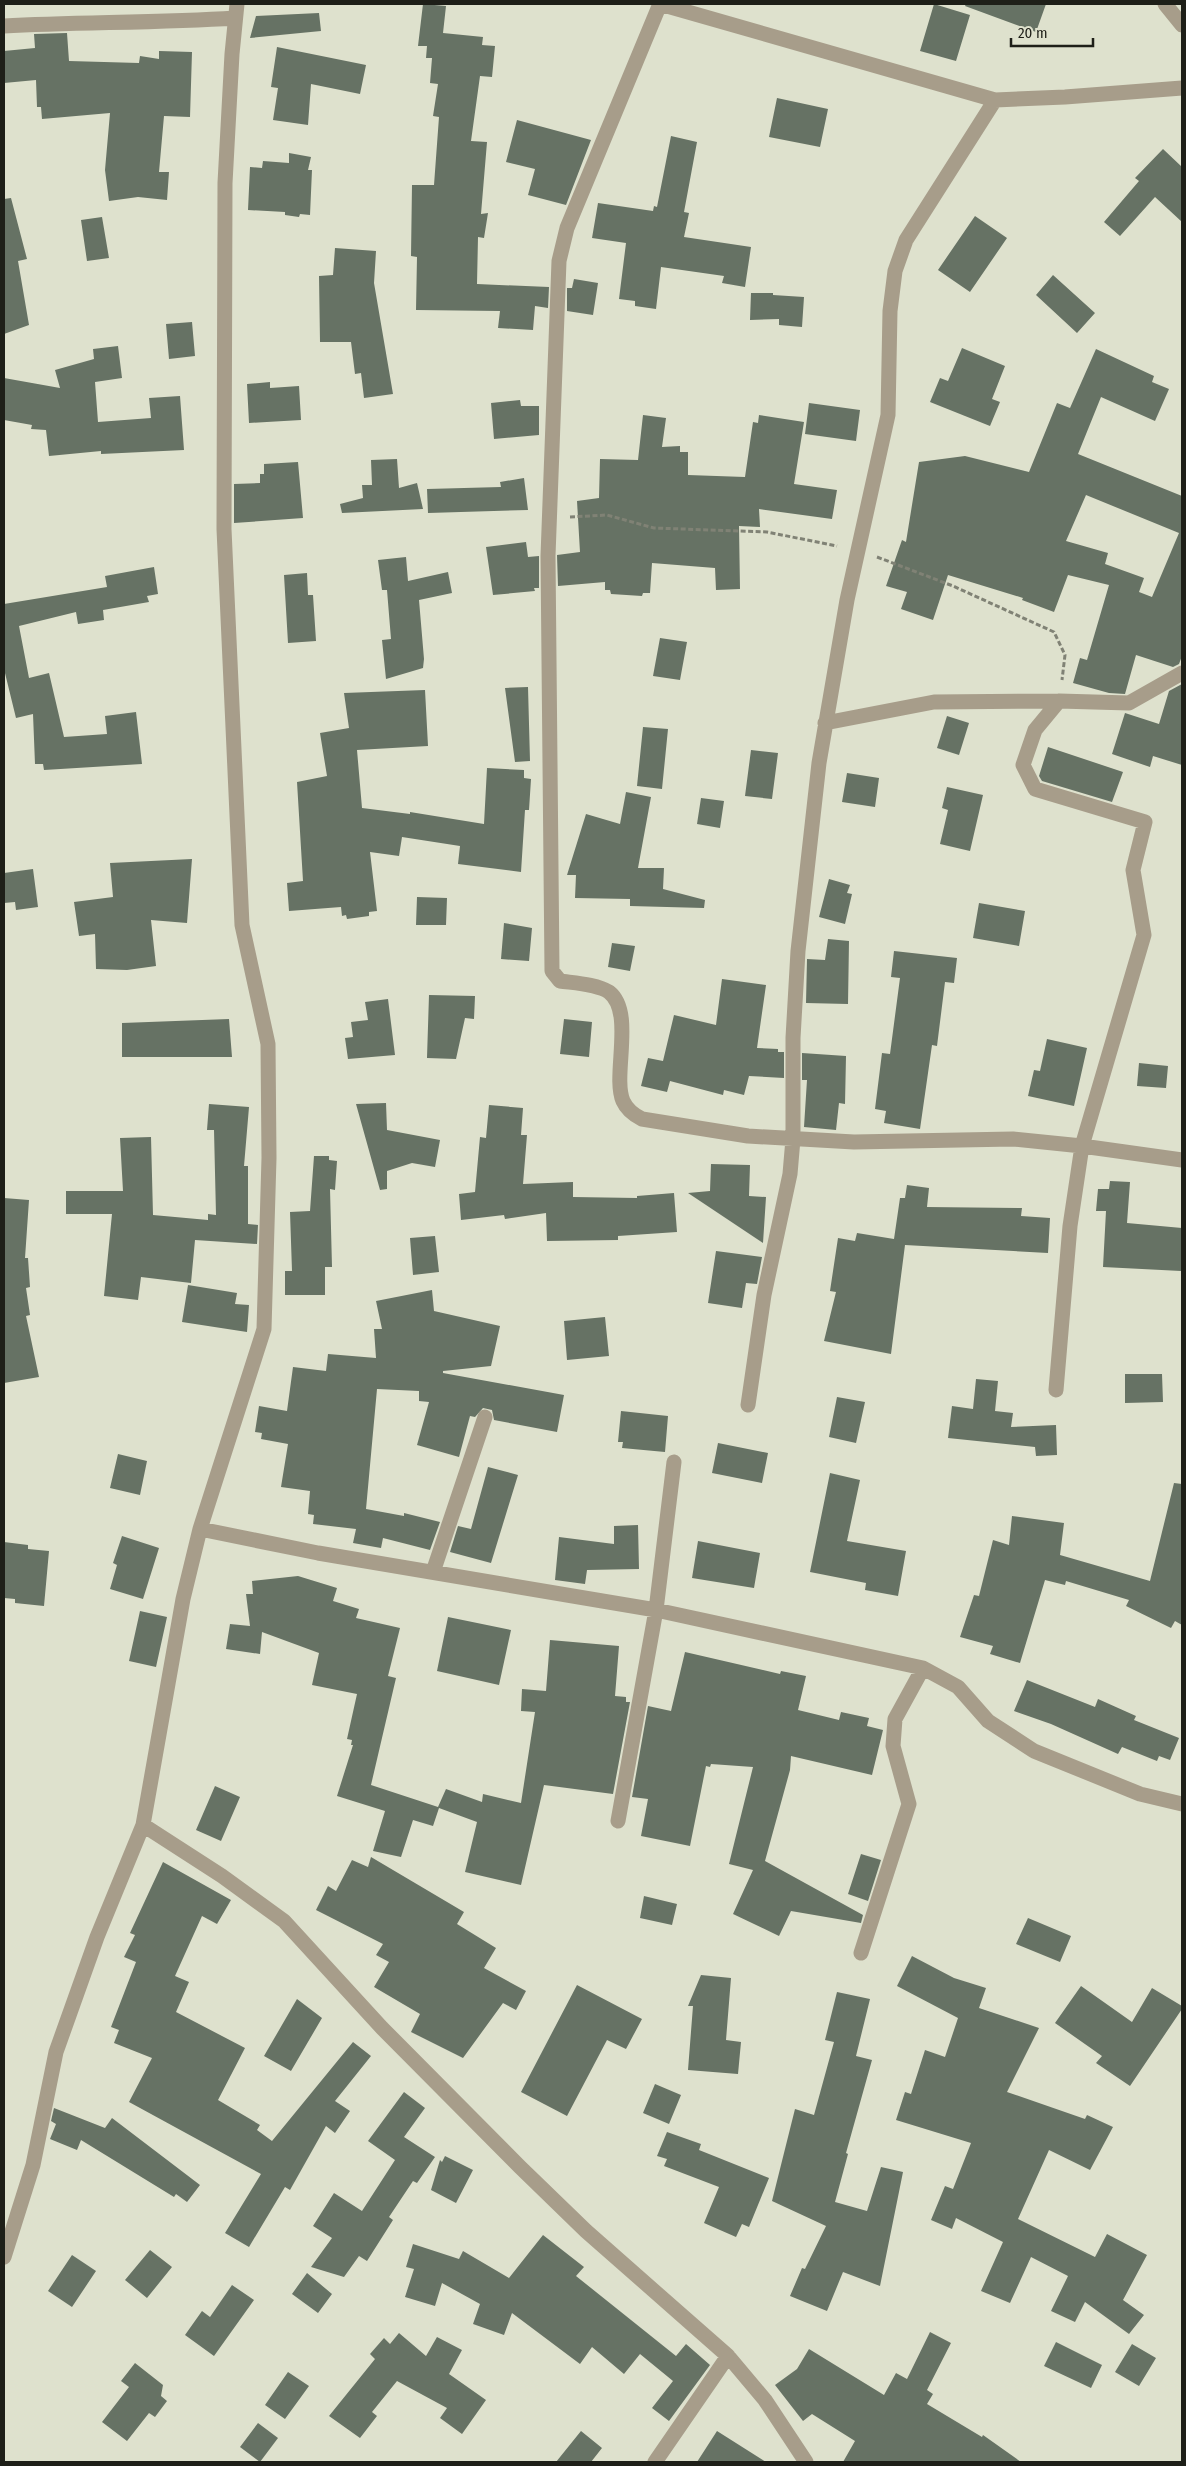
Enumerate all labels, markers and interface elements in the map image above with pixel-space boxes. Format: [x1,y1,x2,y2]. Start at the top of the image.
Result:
scale bar [1011,15,1094,47]
text: 20 m [1018,24,1048,42]

